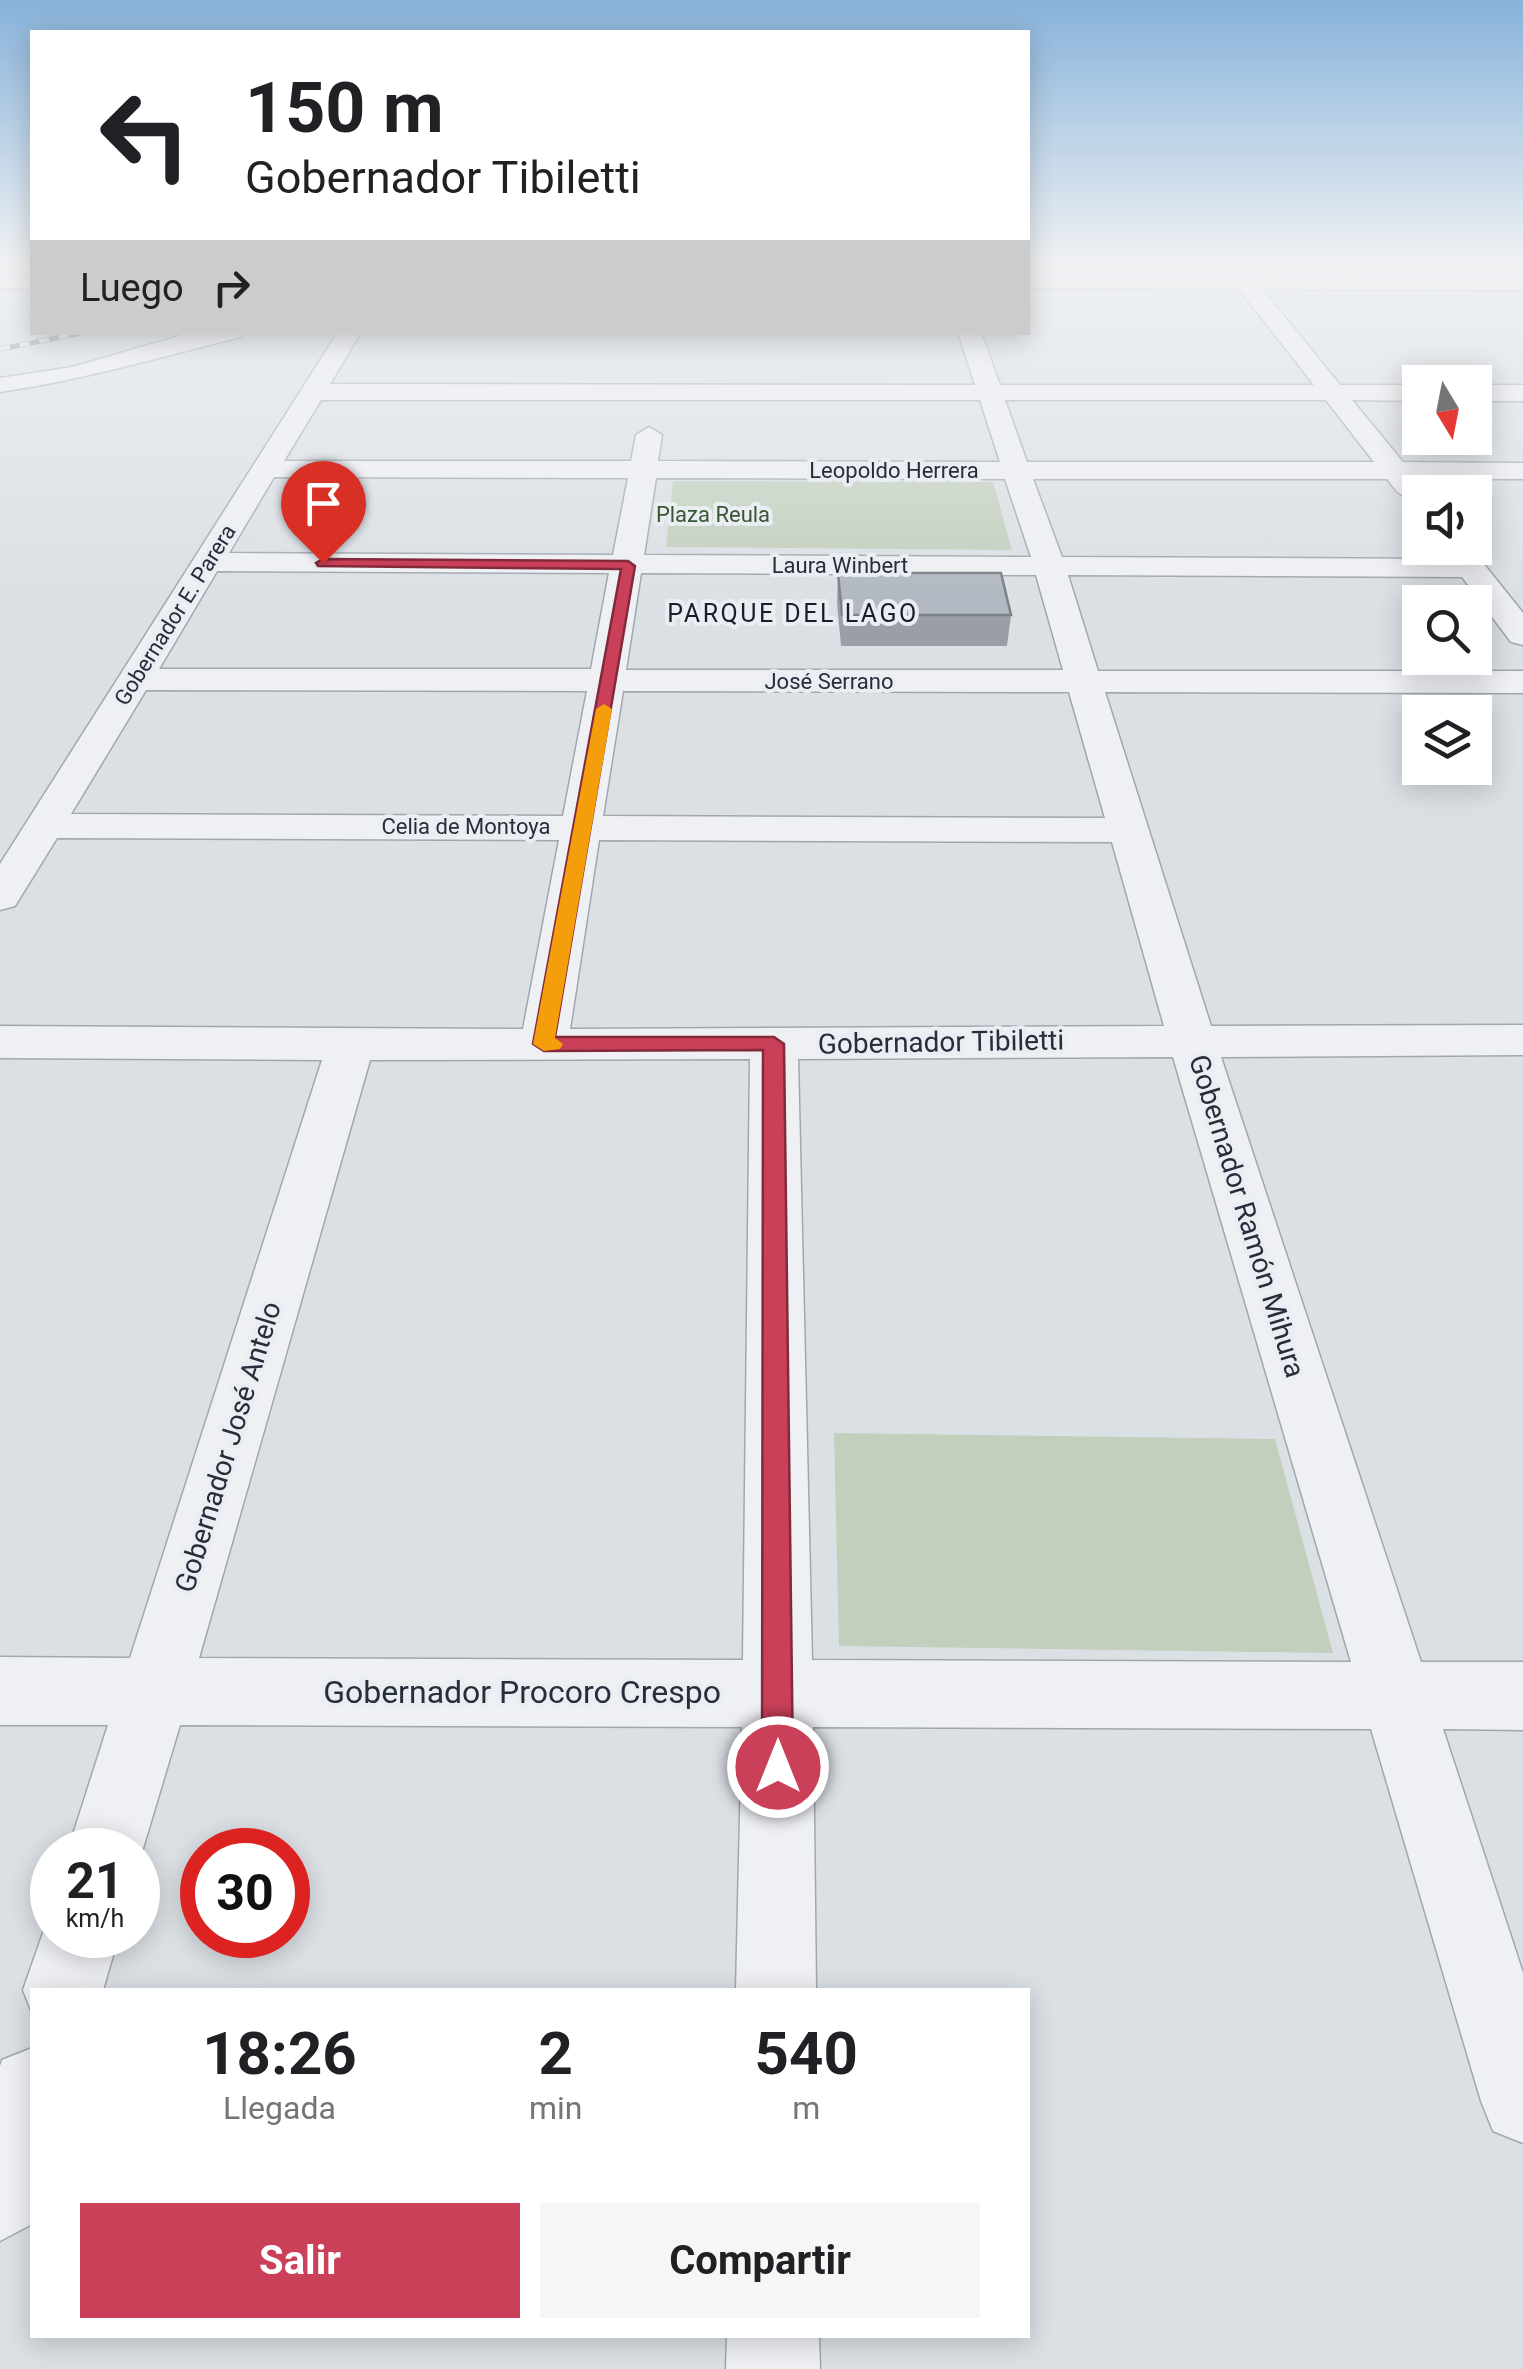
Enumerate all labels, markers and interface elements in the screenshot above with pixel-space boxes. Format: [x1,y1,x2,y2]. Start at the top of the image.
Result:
text: 150 m [245,67,444,149]
icon: left [80,70,210,200]
text: Gobernador Tibiletti [245,151,641,204]
icon: right [204,260,259,315]
text: Luego [80,266,184,310]
north arrow [1402,365,1492,455]
map controls [1402,365,1492,785]
street label: Leopoldo Herrera [809,458,979,483]
pin [281,461,366,564]
button: sound [1402,475,1492,565]
icon: arrive [296,476,351,531]
park label: Plaza Reula [656,502,770,527]
street label: Gobernador E. Parera [109,520,241,710]
street label: Laura Winbert [772,553,908,578]
button: search [1402,585,1492,675]
district label: PARQUE DEL LAGO [667,599,919,628]
street label: José Serrano [764,669,894,694]
button: layers [1402,695,1492,785]
street label: Celia de Montoya [381,814,551,839]
street label: Gobernador Tibiletti [818,1023,1064,1061]
street label: Gobernador Ramón Mihura [1182,1051,1312,1381]
street label: Gobernador José Antelo [168,1298,288,1596]
street label: Gobernador Procoro Crespo [323,1673,721,1711]
position arrow [726,1715,830,1819]
speed limit sign: 30 [180,1828,310,1958]
text: 21 [66,1852,124,1910]
text: km/h [66,1904,124,1933]
text: 18:26 [202,2018,357,2089]
text: 2 [538,2018,573,2089]
text: 540 [755,2018,858,2089]
text: Llegada [223,2089,336,2127]
text: min [529,2089,582,2127]
text: m [792,2089,820,2127]
button: Salir [80,2203,520,2318]
button: Compartir [540,2203,980,2318]

